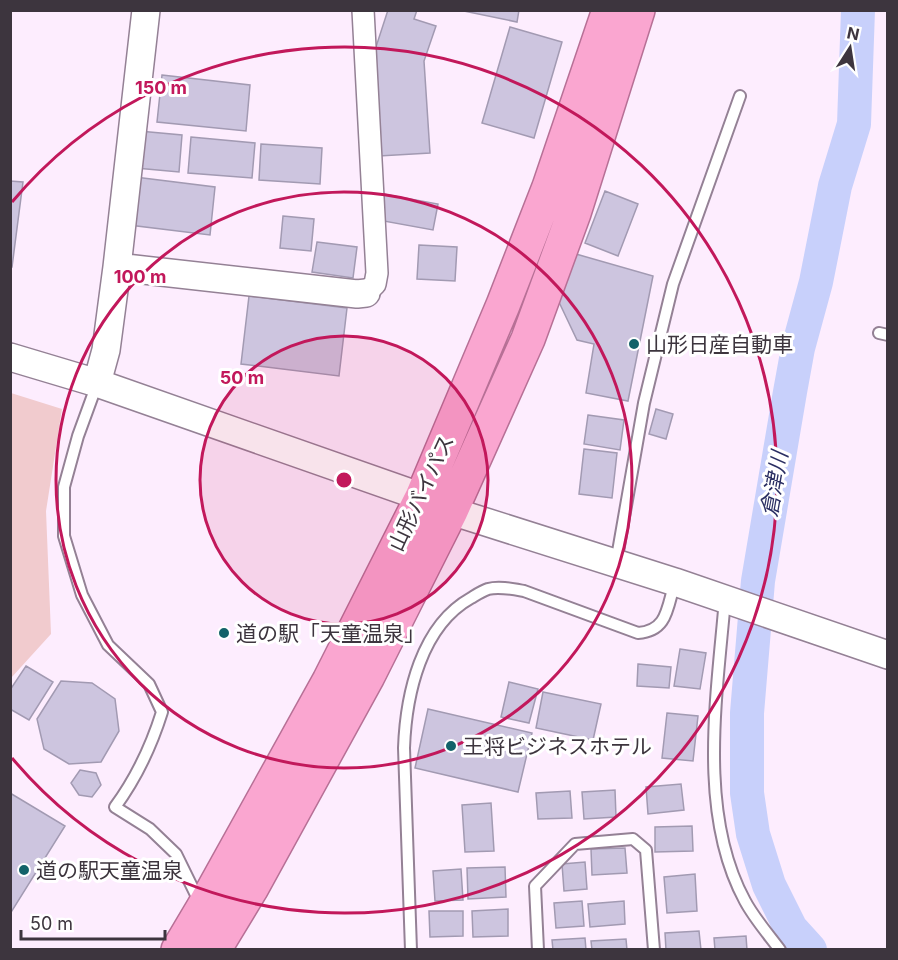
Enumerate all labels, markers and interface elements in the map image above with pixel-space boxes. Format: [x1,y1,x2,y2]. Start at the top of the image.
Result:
north arrow [820,18,880,78]
text: N [845,22,861,44]
text: 150 m [135,77,187,98]
text: 100 m [114,266,166,287]
place label: 山形日産自動車 [646,332,793,357]
marker: 山形日産自動車 [627,337,641,351]
text: 50 m [220,367,264,388]
street label: 山形バイパス [383,431,459,555]
water label: 倉津川 [755,447,793,519]
centre of rings [334,470,354,490]
place label: 道の駅「天童温泉」 [236,621,425,646]
marker: 道の駅「天童温泉」 [217,626,231,640]
place label: 王将ビジネスホテル [463,734,652,759]
marker: 王将ビジネスホテル [444,739,458,753]
place label: 道の駅天童温泉 [36,858,183,883]
marker: 道の駅天童温泉 [17,863,31,877]
scale bar [21,903,165,941]
text: 50 m [30,913,73,934]

